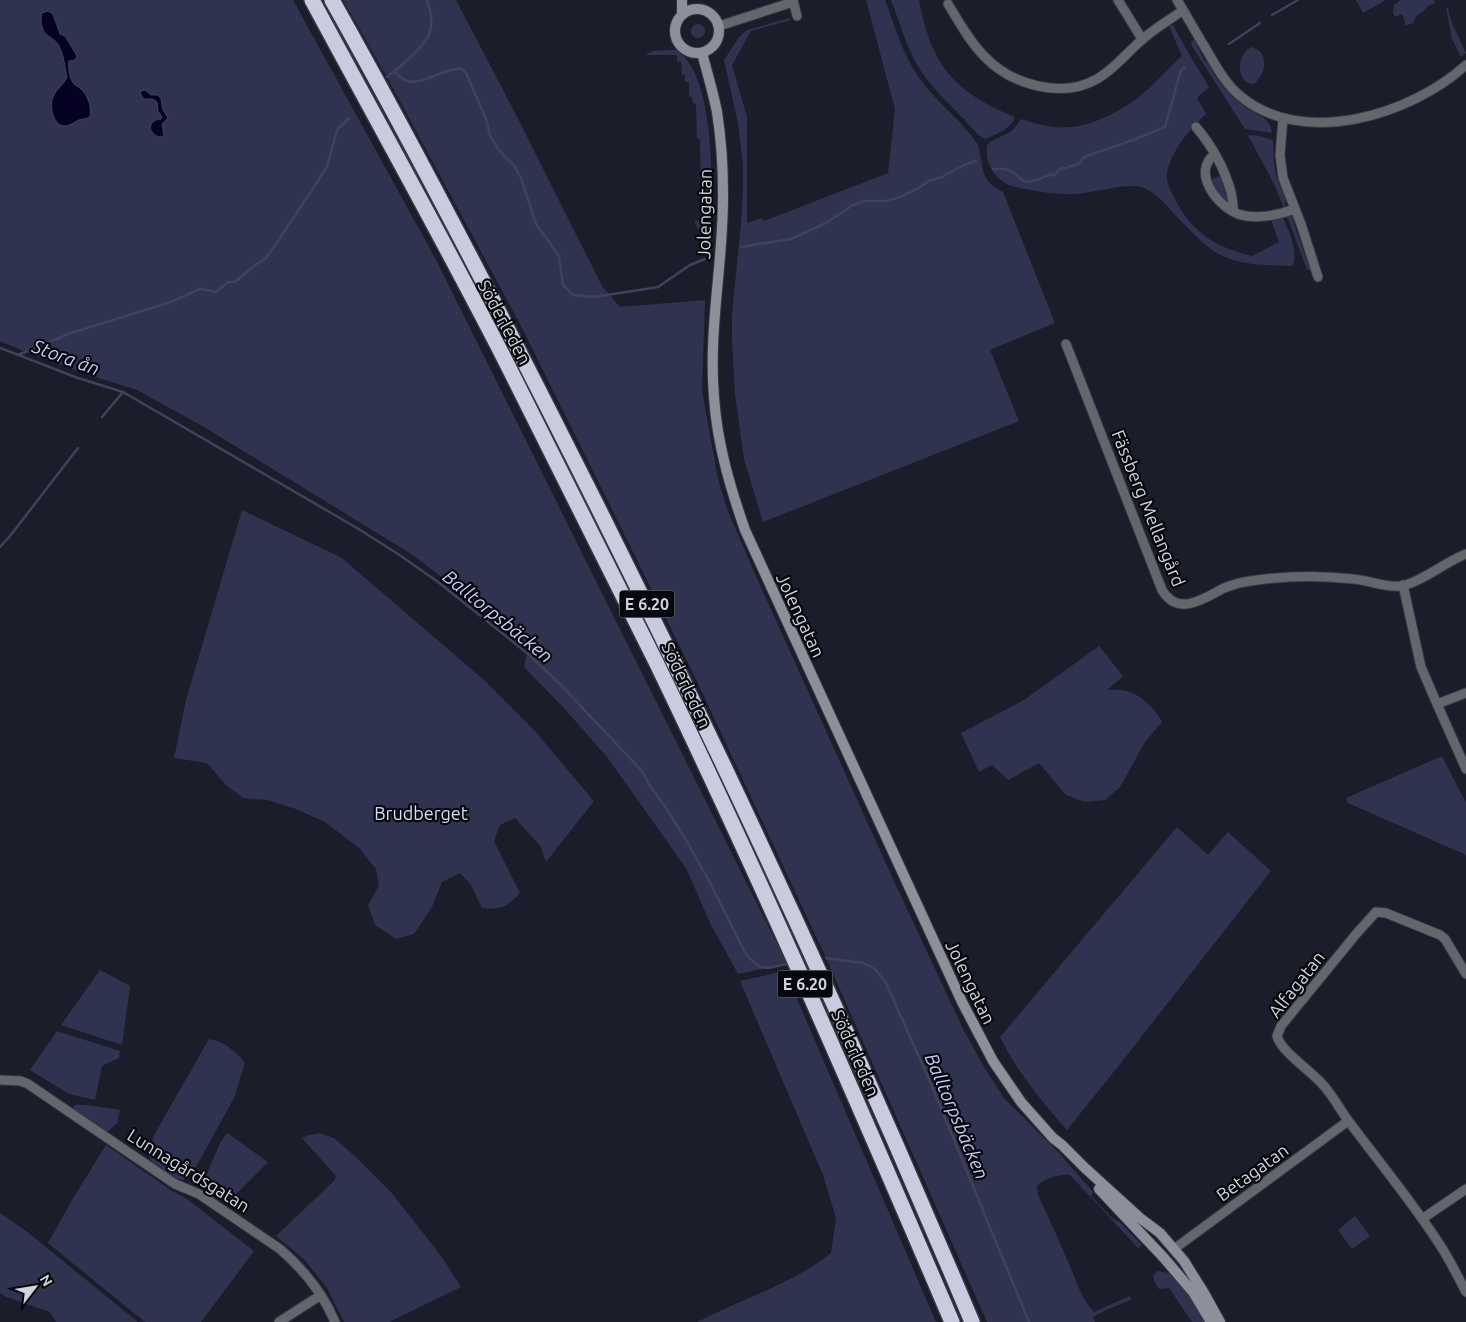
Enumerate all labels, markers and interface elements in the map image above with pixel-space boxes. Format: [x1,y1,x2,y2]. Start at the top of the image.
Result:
street label: Jolengatan [693,169,715,259]
street label: Söderleden [474,276,536,368]
water label: Stora ån [28,334,103,379]
street label: Fässberg Mellangård [1108,427,1190,589]
water label: Balltorpsbäcken [439,565,557,667]
street label: Jolengatan [773,570,829,660]
road number: E 6.20 [620,590,674,618]
street label: Söderleden [658,639,716,731]
park label: Brudberget [374,803,468,823]
street label: Jolengatan [942,937,1000,1027]
street label: Alfagatan [1264,947,1328,1021]
road number: E 6.20 [778,971,832,998]
street label: Söderleden [828,1007,884,1099]
water label: Balltorpsbäcken [921,1050,993,1182]
street label: Lunnagårdsgatan [124,1124,254,1216]
street label: Betagatan [1212,1139,1292,1205]
north arrow [10,1262,60,1312]
text: N [37,1272,56,1289]

